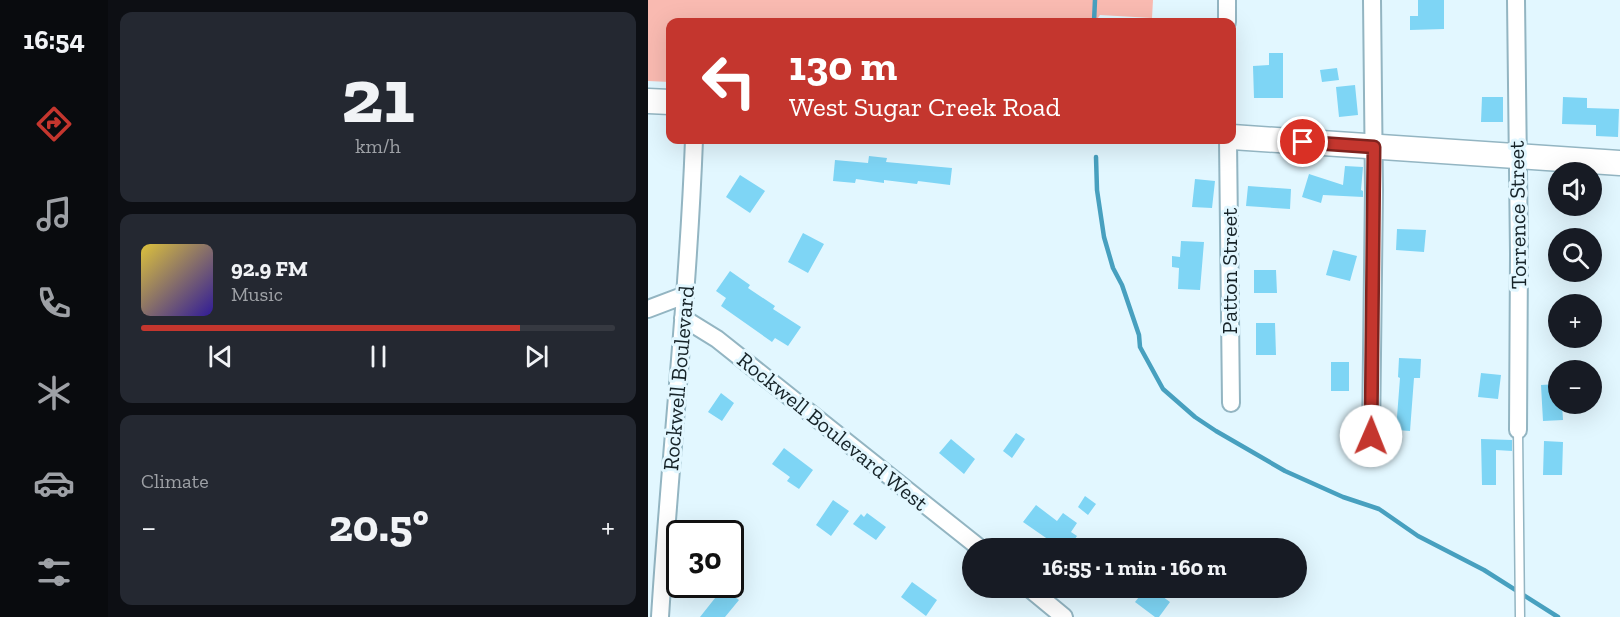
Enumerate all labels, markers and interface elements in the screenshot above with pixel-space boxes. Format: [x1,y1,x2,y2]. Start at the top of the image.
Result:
text: 16:54 [23,24,85,56]
text: 130 m [789,40,897,91]
icon: left [690,42,768,120]
text: 21 [341,48,415,142]
text: West Sugar Creek Road [789,91,1060,123]
icon: directions [33,103,75,145]
pin [1277,116,1328,167]
icon: arrive [1286,125,1319,158]
text: km/h [355,134,401,158]
street label: Torrence Street [1503,140,1532,289]
map controls [1548,162,1602,414]
button: sound [1548,162,1602,216]
icon: music [33,193,75,235]
street label: Patton Street [1216,207,1243,334]
button: search [1548,228,1602,282]
text: 92.9 FM [231,255,308,282]
icon: phone [33,282,75,324]
text: Music [231,282,283,306]
street label: Rockwell Boulevard [657,284,700,472]
button: + [1548,294,1602,348]
icon: previous [204,340,237,373]
icon: pause [362,340,395,373]
icon: next [520,340,553,373]
street label: Rockwell Boulevard West [732,346,934,517]
button: − [1548,360,1602,414]
icon: climate [33,372,75,414]
position arrow [1339,404,1403,468]
icon: car [33,462,75,504]
text: Climate [141,469,209,493]
text: 20.5° [329,499,429,553]
text: − [141,507,156,546]
text: + [601,507,615,546]
speed limit sign: 30 [666,520,744,598]
icon: filters [33,551,75,593]
text: 16:55 · 1 min · 160 m [1042,554,1227,581]

